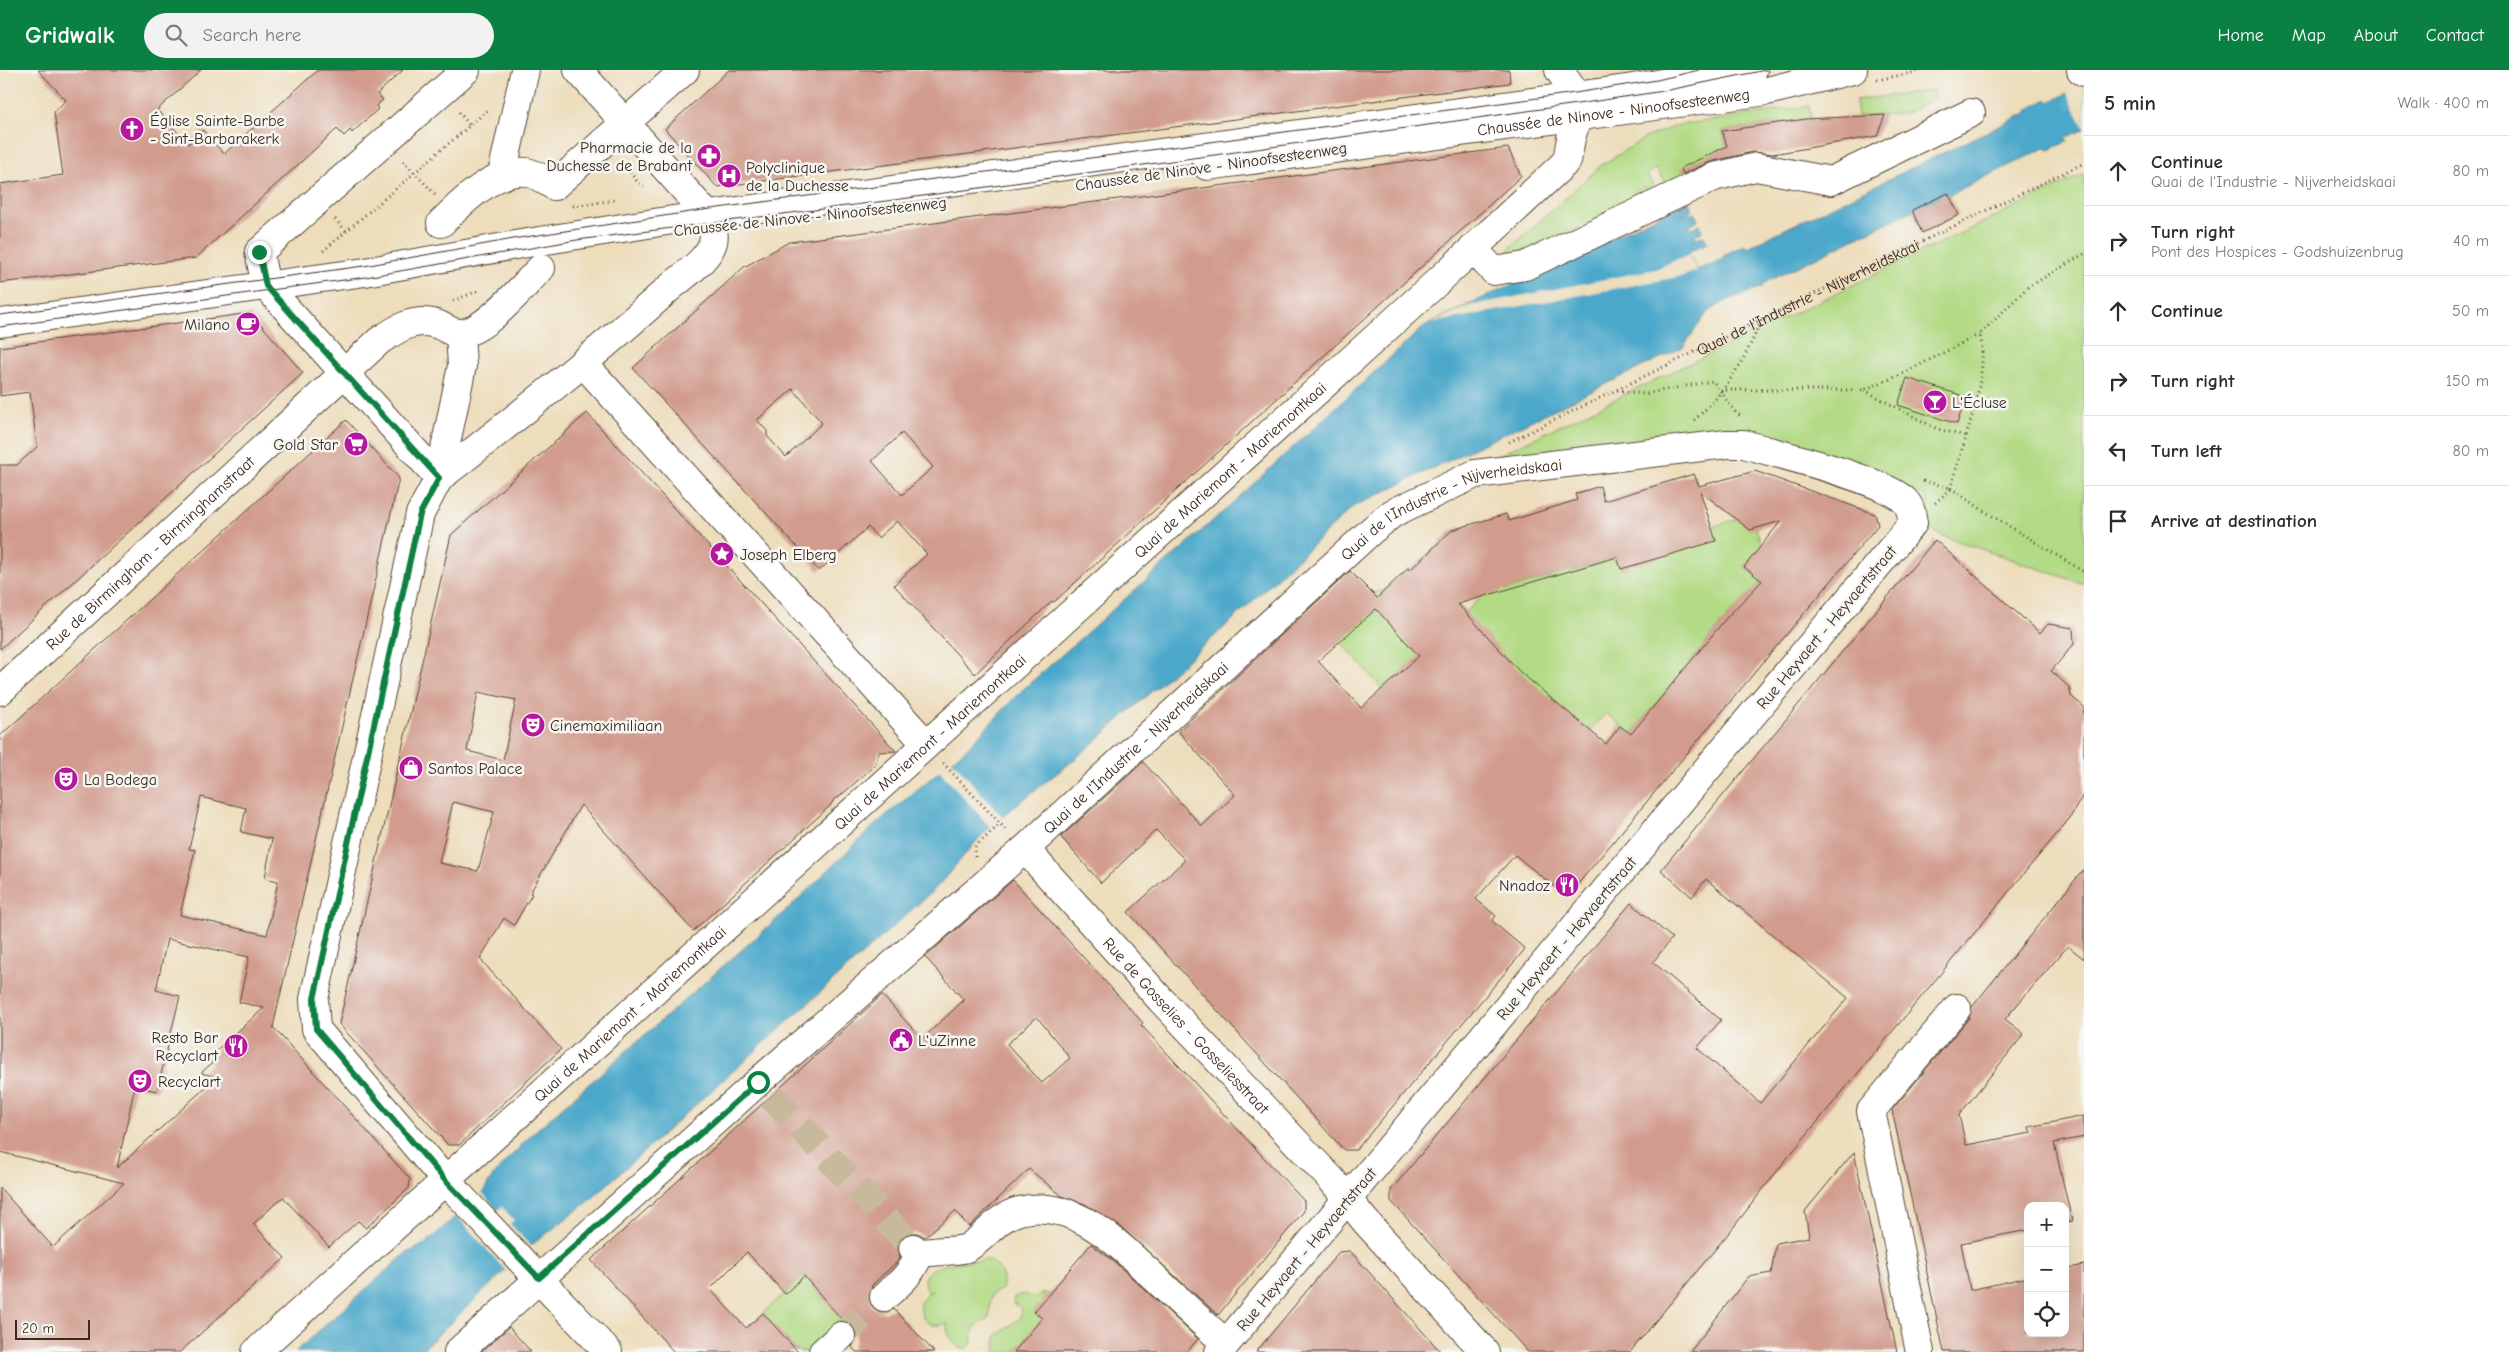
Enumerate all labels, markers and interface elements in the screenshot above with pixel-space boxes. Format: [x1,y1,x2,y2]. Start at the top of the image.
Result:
search box [144,13,494,58]
text: Gridwalk [25,21,114,49]
icon: search [162,21,190,49]
text: Search here [202,24,301,46]
text: Home [2217,25,2264,46]
text: Map [2292,25,2326,46]
text: About [2354,25,2398,46]
text: Contact [2426,25,2484,46]
street label: Chaussée de Ninove - Ninoofsesteenweg [1476,85,1751,140]
text: 5 min [2104,91,2156,115]
text: Walk · 400 m [2397,94,2489,112]
place label: Église Sainte-Barbe - Sint-Barbarakerk [150,111,284,148]
church icon: Église Sainte-Barbe - Sint-Barbarakerk [119,116,145,142]
place label: Pharmacie de la Duchesse de Brabant [547,139,692,175]
street label: Chaussée de Ninove - Ninoofsesteenweg [1074,139,1348,195]
pharmacy icon: Pharmacie de la Duchesse de Brabant [696,143,722,169]
text: Continue [2151,151,2223,173]
icon: ahead [2104,157,2132,185]
place label: Polyclinique de la Duchesse [746,159,849,195]
text: 80 m [2452,162,2489,180]
hospital icon: Polyclinique de la Duchesse [716,163,742,189]
text: Quai de l'Industrie - Nijverheidskaai [2151,173,2396,191]
street label: Chaussée de Ninove - Ninoofsesteenweg [673,194,948,240]
text: Turn right [2151,221,2235,243]
icon: right [2104,227,2132,255]
text: 40 m [2453,232,2489,250]
street label: Quai de l'Industrie - Nijverheidskaai [1694,236,1922,360]
route end [248,241,271,264]
text: Pont des Hospices - Godshuizenbrug [2151,243,2404,261]
icon: ahead [2104,297,2132,325]
text: Continue [2151,300,2223,322]
text: 50 m [2452,302,2489,320]
cafe icon: Milano [235,311,261,337]
place label: Milano [184,316,230,334]
icon: right [2104,367,2132,395]
text: Turn right [2151,370,2235,392]
text: 150 m [2446,372,2489,390]
street label: Quai de Mariemont - Mariemontkaai [1131,379,1330,562]
bar icon: L'Écluse [1922,389,1948,415]
place label: L'Écluse [1952,393,2007,412]
supermarket icon: Gold Star [343,431,369,457]
place label: Gold Star [273,436,339,454]
icon: left [2104,437,2132,465]
text: Turn left [2151,440,2222,462]
text: 80 m [2452,442,2489,460]
street label: Rue de Birmingham - Birminghamstraat [43,452,259,654]
street label: Quai de l'Industrie - Nijverheidskaai [1337,456,1563,564]
icon: arrive [2104,507,2132,535]
text: Arrive at destination [2151,510,2317,532]
place icon: Joseph Elberg [709,541,735,567]
street label: Rue Heyvaert - Heyvaertstraat [1753,542,1901,713]
place label: Joseph Elberg [740,546,837,564]
street label: Quai de Mariemont - Mariemontkaai [831,651,1030,834]
street label: Quai de l'Industrie - Nijverheidskaai [1040,659,1232,838]
theatre icon: Cinemaximiliaan [520,712,546,738]
place label: Cinemaximiliaan [550,717,662,735]
shop icon: Santos Palace [398,755,424,781]
place label: Santos Palace [428,760,522,778]
theatre icon: La Bodega [53,766,79,792]
place label: La Bodega [84,771,157,789]
street label: Rue Heyvaert - Heyvaertstraat [1493,853,1641,1024]
restaurant icon: Nnadoz [1554,872,1580,898]
place label: Nnadoz [1499,877,1550,895]
street label: Quai de Mariemont - Mariemontkaai [530,923,730,1106]
street label: Rue de Gosselies - Gosseliesstraat [1099,934,1272,1118]
public building icon: L'uZinne [888,1027,914,1053]
place label: Resto Bar Recyclart [152,1029,219,1065]
place label: L'uZinne [918,1032,976,1050]
restaurant icon: Resto Bar Recyclart [223,1033,249,1059]
theatre icon: Recyclart [127,1068,153,1094]
route start [747,1071,770,1094]
place label: Recyclart [158,1073,221,1091]
street label: Rue Heyvaert - Heyvaertstraat [1233,1164,1381,1335]
map controls [2024,1202,2069,1337]
button: + [2024,1202,2069,1247]
button: − [2024,1247,2069,1292]
button: locate [2024,1292,2069,1337]
scale bar [15,1317,90,1340]
text: 20 m [22,1320,54,1337]

